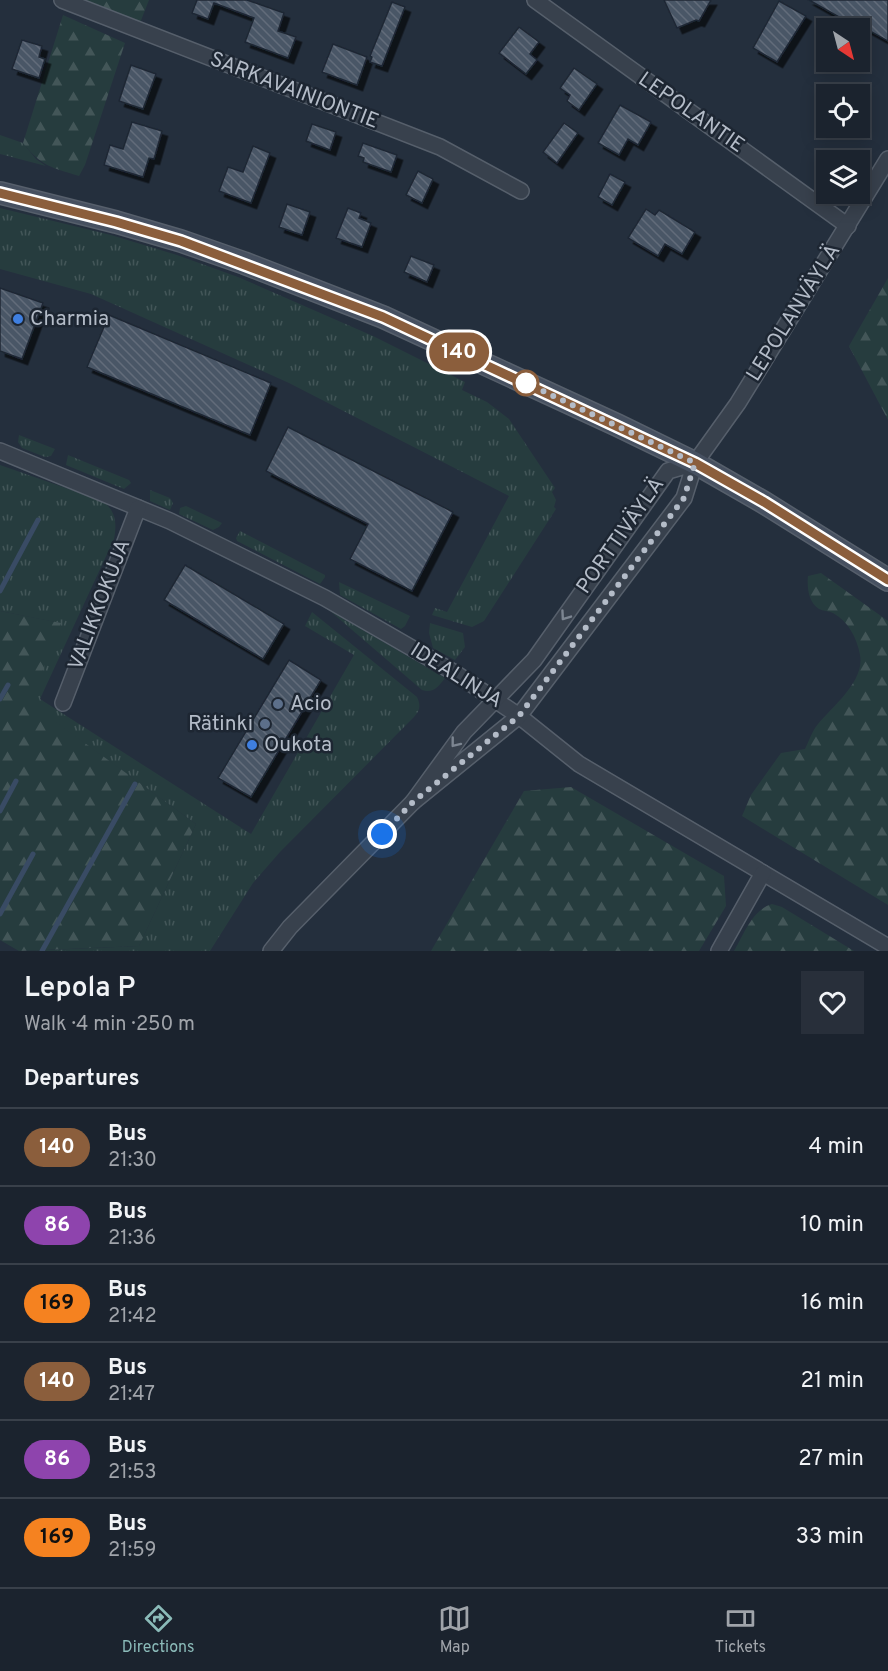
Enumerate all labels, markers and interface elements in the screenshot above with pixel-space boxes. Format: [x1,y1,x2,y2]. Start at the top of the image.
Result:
north arrow [816,18,870,72]
map controls [816,18,870,204]
street label: SARKAVAINIONTIE [206,46,382,136]
street label: LEPOLANTIE [632,66,750,160]
button: locate [816,84,870,138]
button: layers [816,150,870,204]
street label: LEPOLANVÄYLÄ [741,239,847,387]
place label: Charmia [30,306,109,333]
marker: Charmia [11,312,25,326]
line badge: 140 [424,332,494,372]
text: 140 [441,339,477,366]
unlabelled marker [513,370,539,396]
street label: PORTTIVÄYLÄ [571,473,671,599]
street label: VALIKKOKUJA [63,536,137,674]
one-way arrow [561,609,572,620]
street label: IDEALINJA [405,637,507,715]
place label: Acio [290,691,332,718]
marker: Acio [271,697,285,711]
place label: Rätinki [188,711,253,738]
marker: Rätinki [258,717,272,731]
place label: Oukota [264,732,332,759]
one-way arrow [452,736,463,747]
marker: Oukota [245,738,259,752]
your location [367,819,397,849]
text: Lepola P [24,971,135,1007]
button: heart [801,971,864,1034]
text: Walk · 4 min · 250 m [24,1012,195,1038]
text: Departures [24,1066,140,1093]
text: Bus [108,1121,147,1148]
text: 140 [39,1134,75,1161]
text: 4 min [809,1134,864,1161]
text: 21:30 [108,1148,157,1174]
text: Bus [108,1199,147,1226]
text: 86 [44,1212,70,1239]
text: 10 min [800,1212,864,1239]
text: 21:36 [108,1226,156,1252]
text: Bus [108,1277,147,1304]
text: 169 [40,1290,74,1317]
text: 16 min [801,1290,864,1317]
text: 21:42 [108,1304,157,1330]
text: Bus [108,1355,147,1382]
text: 140 [39,1368,75,1395]
text: 21 min [801,1368,864,1395]
text: 21:47 [108,1382,155,1408]
text: Bus [108,1433,147,1460]
text: 86 [44,1446,70,1473]
text: 27 min [798,1446,864,1473]
text: 21:53 [108,1460,157,1486]
text: Bus [108,1511,147,1538]
text: 169 [40,1524,74,1551]
text: 33 min [796,1524,864,1551]
text: 21:59 [108,1538,156,1564]
tab: Directions [122,1602,195,1658]
tab: Map [438,1602,471,1658]
tab: Tickets [715,1602,766,1658]

